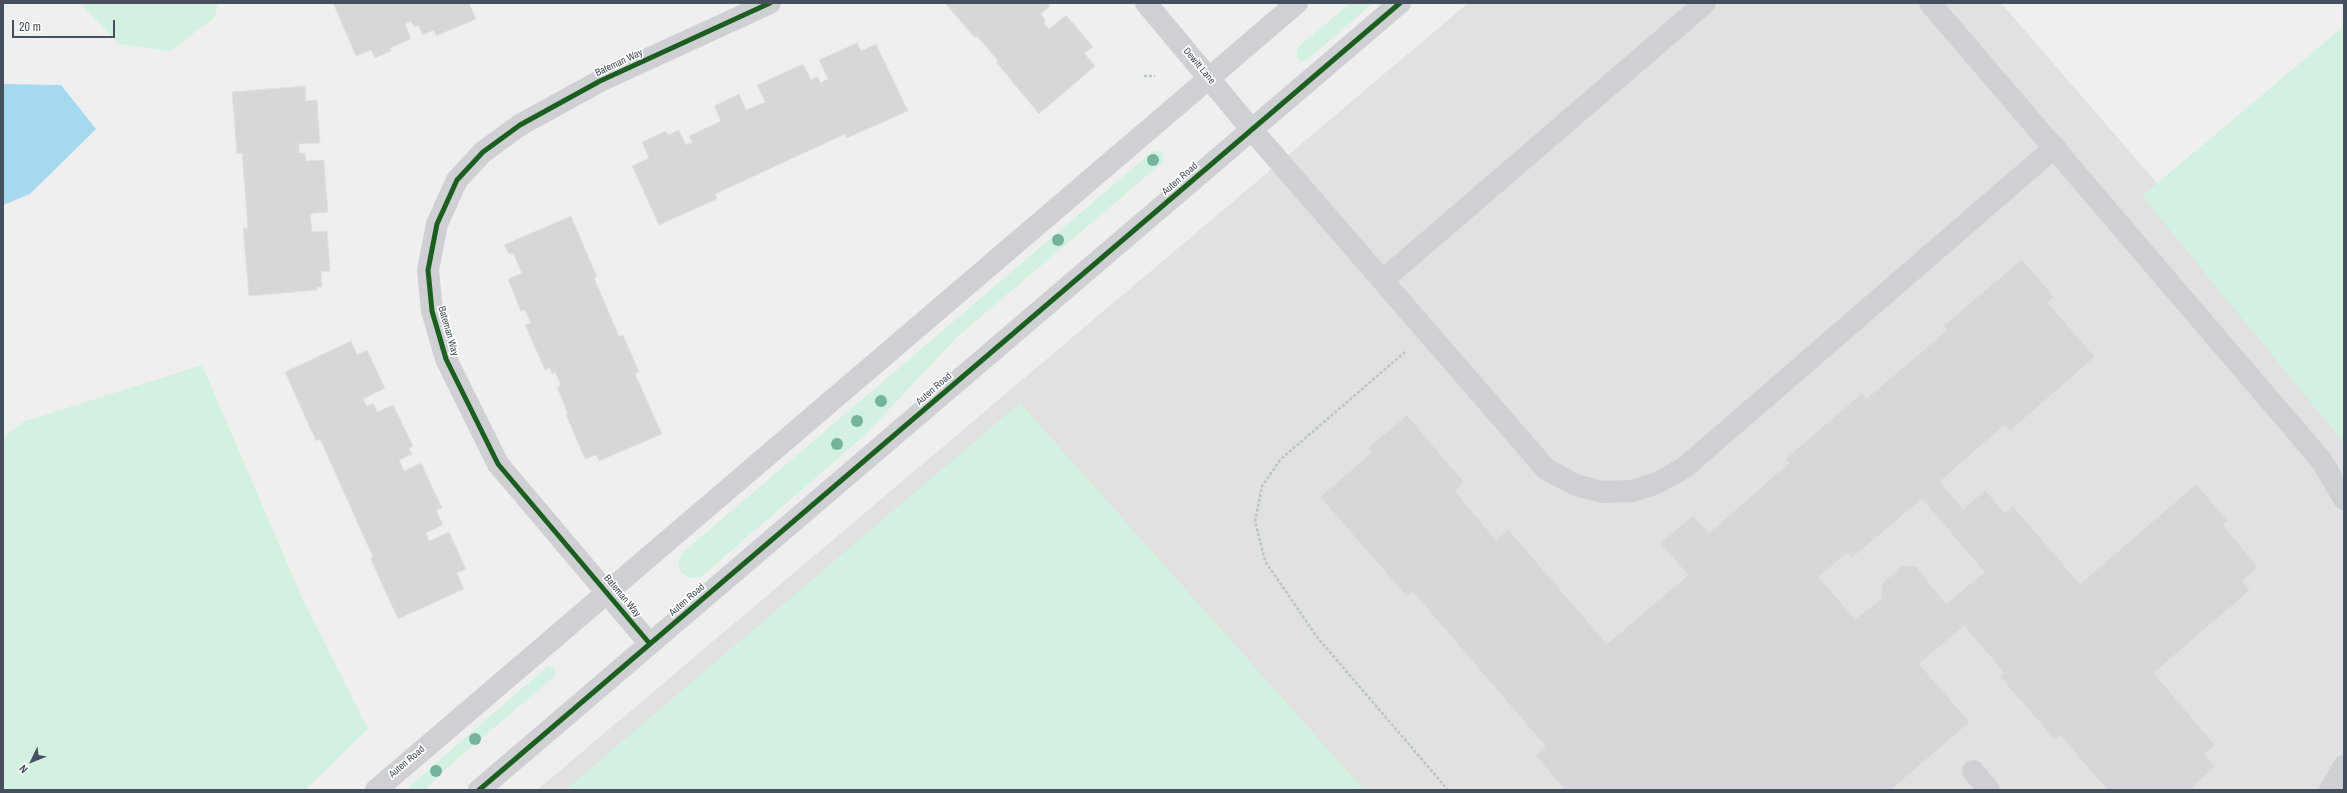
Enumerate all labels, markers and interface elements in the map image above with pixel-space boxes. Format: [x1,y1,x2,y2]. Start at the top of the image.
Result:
scale bar [14,12,117,38]
text: 20 m [19,19,41,35]
street label: Dewitt Lane [1180,45,1218,87]
street label: Bateman Way [593,47,645,79]
street label: Auten Road [1160,160,1200,198]
street label: Bateman Way [435,305,461,357]
street label: Auten Road [914,370,954,408]
street label: Bateman Way [601,573,643,619]
street label: Auten Road [667,581,707,619]
north arrow [12,741,52,781]
street label: Auten Road [387,743,427,781]
text: N [16,762,31,776]

